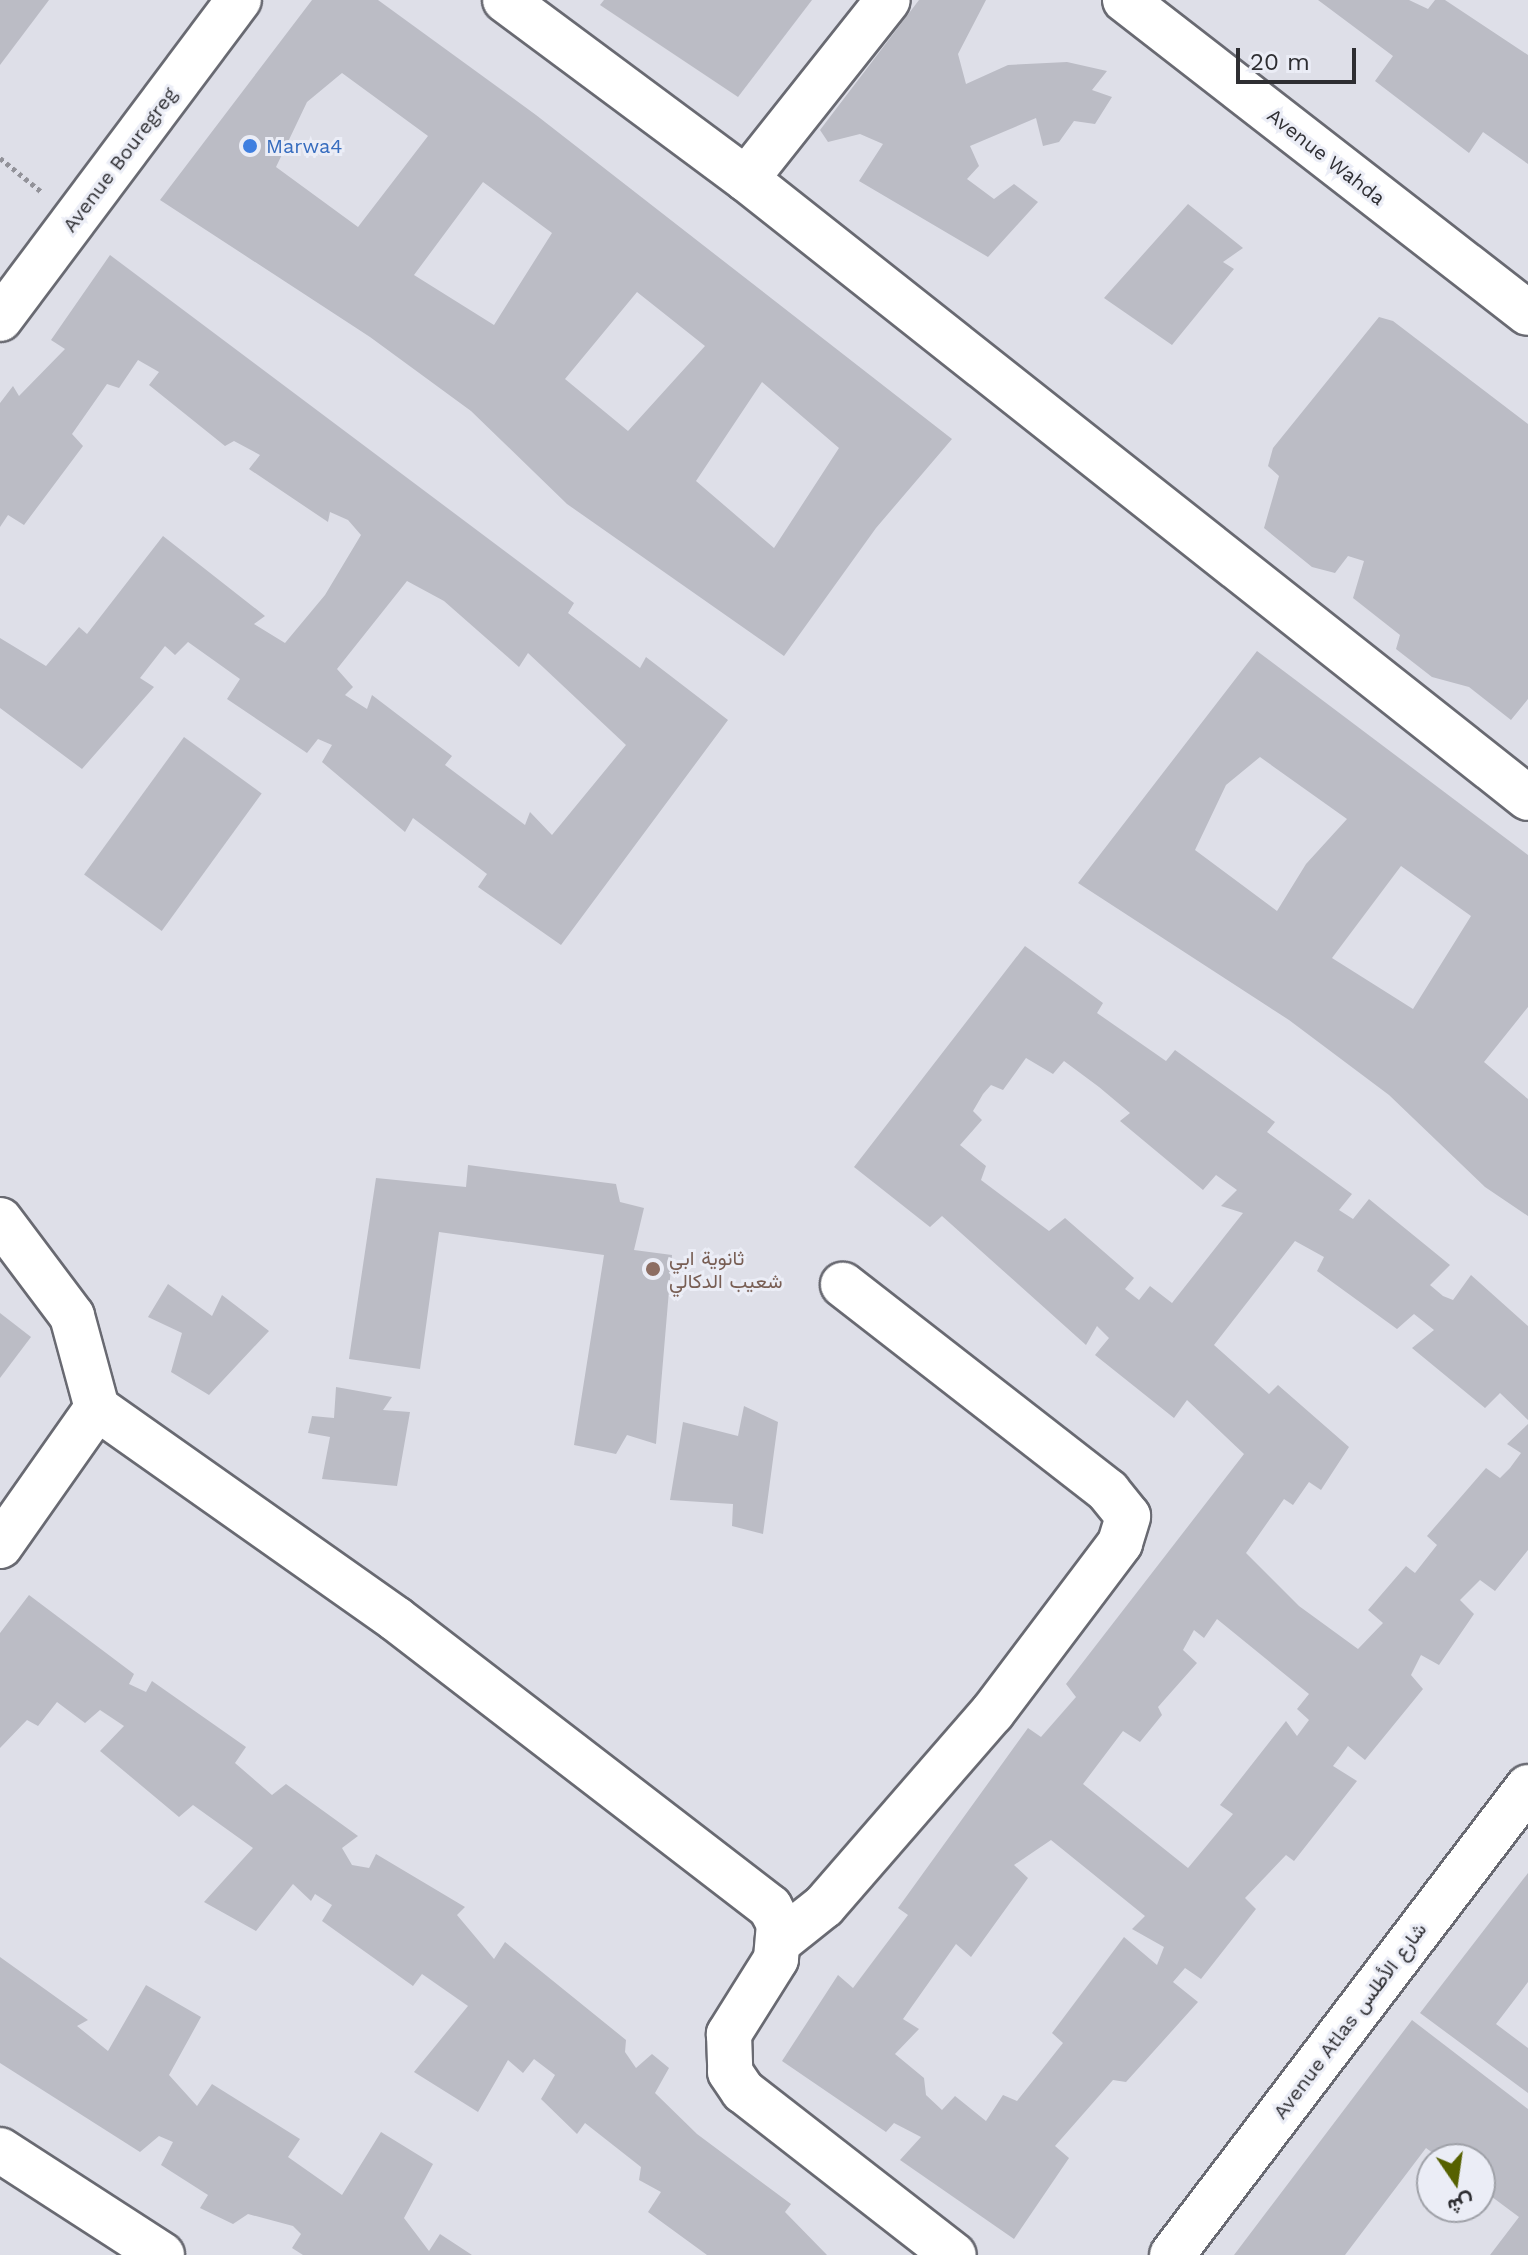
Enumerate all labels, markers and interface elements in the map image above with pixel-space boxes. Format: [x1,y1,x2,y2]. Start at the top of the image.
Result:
scale bar [1240,32,1360,82]
text: 20 m [1250,48,1310,76]
street label: Avenue Bouregreg [58,83,182,237]
street label: Avenue Wahda [1262,103,1390,211]
place label: Marwa4 [266,134,342,158]
marker: Marwa4 [241,137,259,155]
place label: ثانوية ابي شعيب الدكالي [669,1246,783,1293]
marker: ثانوية ابي شعيب الدكالي [644,1260,662,1278]
street label: Avenue Atlas شارع الأطلس [1268,1918,1432,2124]
north arrow [1416,2143,1496,2223]
text: ش [1445,2190,1477,2220]

